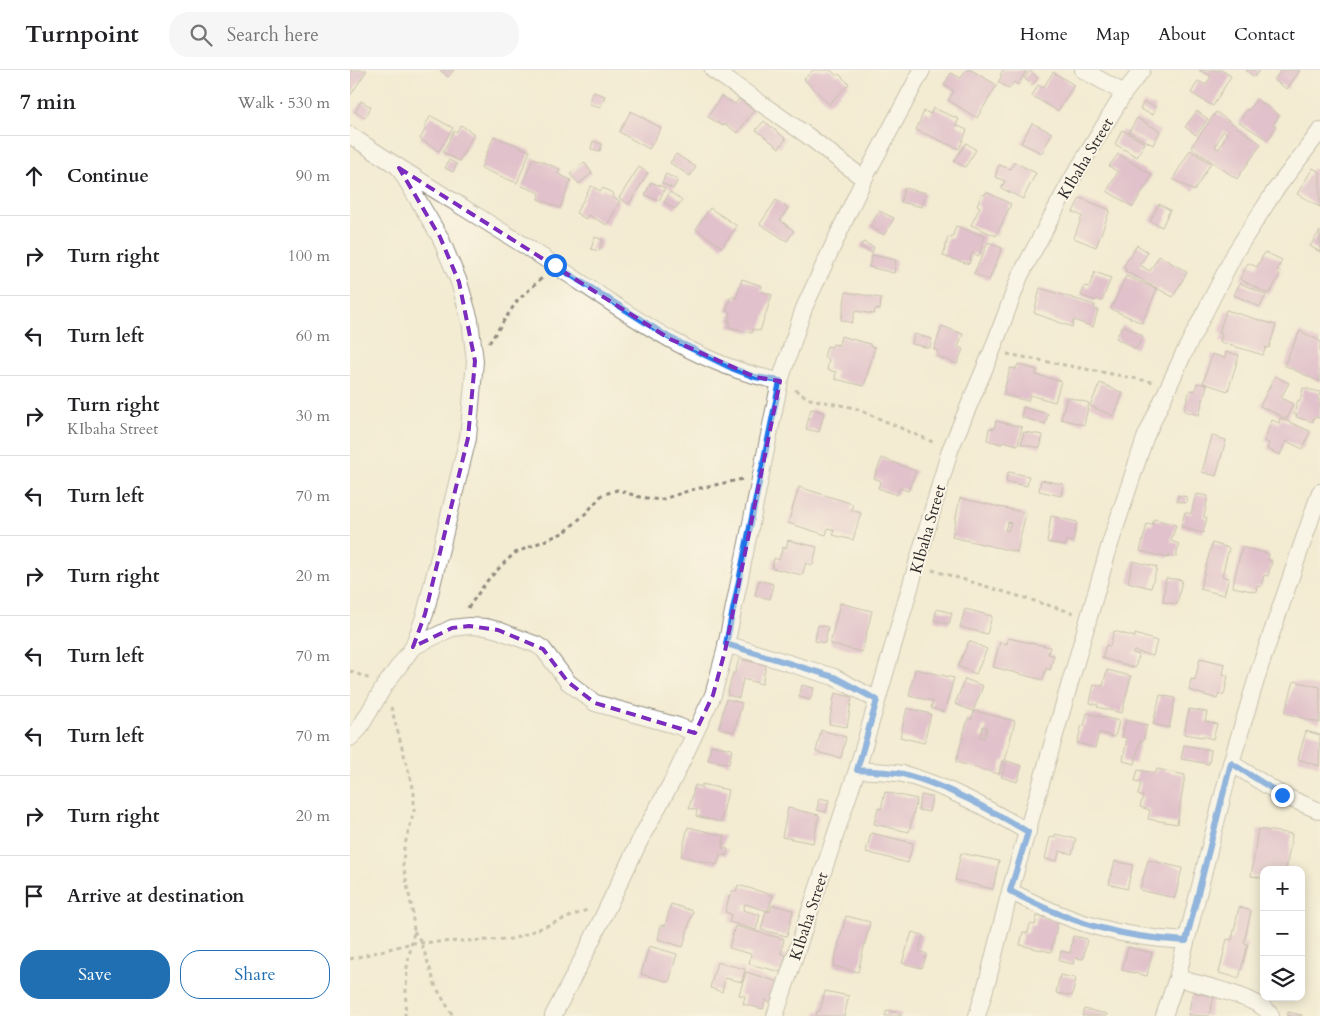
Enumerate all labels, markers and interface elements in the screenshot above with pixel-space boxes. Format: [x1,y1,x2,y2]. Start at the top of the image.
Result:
search box [169,12,519,57]
text: Turnpoint [25,18,139,51]
icon: search [187,21,215,49]
text: Search here [227,22,319,48]
text: Home [1020,22,1068,47]
text: Map [1096,22,1130,47]
text: About [1158,22,1206,47]
text: Contact [1234,22,1295,47]
text: 7 min [20,88,76,117]
text: Walk · 530 m [238,92,330,114]
street label: KIbaha Street [1053,114,1119,203]
icon: ahead [20,162,48,190]
text: Continue [67,163,149,189]
text: 90 m [296,165,330,187]
icon: right [20,242,48,270]
text: Turn right [67,243,159,269]
text: 100 m [288,245,330,267]
route start [544,254,567,277]
icon: left [20,322,48,350]
text: Turn left [67,323,144,349]
text: 60 m [296,325,330,347]
text: Turn right [67,392,159,418]
icon: right [20,402,48,430]
text: 30 m [296,405,330,427]
text: KIbaha Street [67,418,158,440]
icon: left [20,482,48,510]
street label: KIbaha Street [905,482,951,576]
text: Turn left [67,483,144,509]
text: 70 m [296,485,330,507]
icon: right [20,562,48,590]
text: Turn right [67,563,159,589]
text: 20 m [296,565,330,587]
icon: left [20,642,48,670]
text: Turn left [67,643,144,669]
text: 70 m [296,645,330,667]
icon: left [20,722,48,750]
text: Turn left [67,723,144,749]
text: 70 m [296,725,330,747]
route end [1271,784,1294,807]
icon: right [20,802,48,830]
text: Turn right [67,803,159,829]
text: 20 m [296,805,330,827]
map controls [1260,866,1305,1001]
button: + [1260,866,1305,911]
street label: KIbaha Street [784,869,834,963]
icon: arrive [20,882,48,910]
text: Arrive at destination [67,883,244,909]
button: − [1260,911,1305,956]
button: Save [20,950,170,999]
button: Share [180,950,330,999]
button: layers [1260,956,1305,1001]

